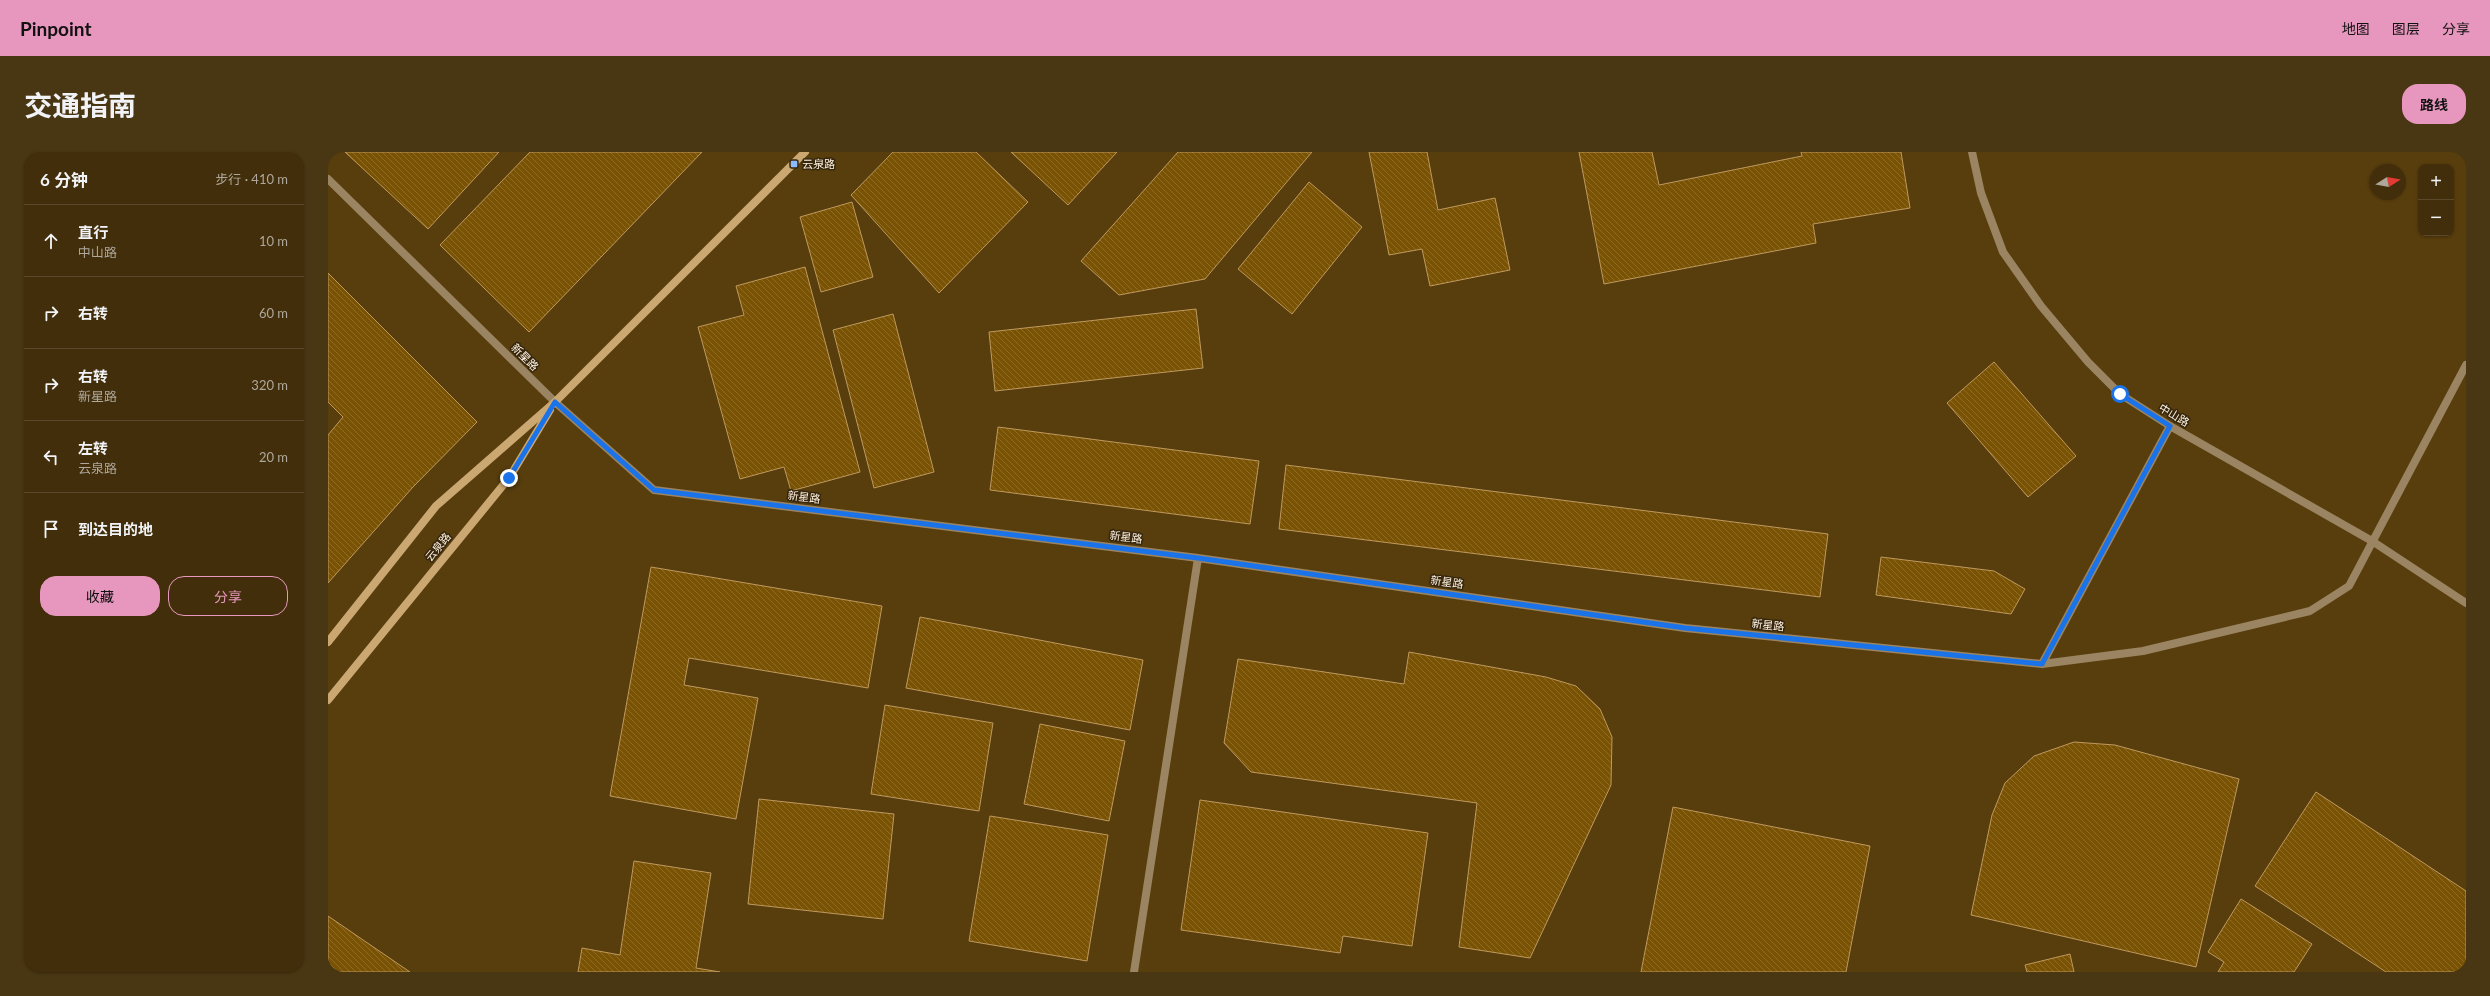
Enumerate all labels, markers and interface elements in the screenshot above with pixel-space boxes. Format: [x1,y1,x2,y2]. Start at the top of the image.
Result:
text: Pinpoint [20,17,91,40]
text: 地图 [2342,20,2370,37]
text: 图层 [2392,20,2420,37]
text: 分享 [2442,20,2470,37]
button: 路线 [2402,84,2466,124]
text: 交通指南 [24,88,136,122]
place label: 云泉路 [802,157,835,170]
marker: 云泉路 [789,159,799,169]
north arrow [2370,164,2406,200]
map controls [2418,164,2454,236]
button: + [2418,164,2454,200]
text: 6 分钟 [40,169,88,190]
text: 步行 · 410 m [215,171,288,187]
button: − [2418,200,2454,236]
text: 直行 [78,223,108,241]
icon: ahead [40,230,62,252]
text: 10 m [259,233,288,249]
text: 中山路 [78,244,117,260]
icon: right [40,302,62,324]
text: 右转 [78,304,108,322]
text: 60 m [259,305,288,321]
street label: 新星路 [509,340,542,373]
text: 右转 [78,367,108,385]
icon: right [40,374,62,396]
text: 320 m [251,377,288,393]
route start [2111,385,2129,403]
text: 新星路 [78,388,117,404]
street label: 中山路 [2157,401,2192,429]
text: 左转 [78,439,108,457]
icon: left [40,446,62,468]
text: 20 m [259,449,288,465]
text: 云泉路 [78,460,117,476]
route end [500,469,518,487]
street label: 新星路 [787,488,821,505]
icon: arrive [40,518,62,540]
text: 到达目的地 [78,520,153,538]
street label: 新星路 [1109,528,1143,545]
street label: 云泉路 [422,530,453,564]
street label: 新星路 [1430,573,1464,590]
button: 收藏 [40,576,160,616]
button: 分享 [168,576,288,616]
street label: 新星路 [1751,616,1785,633]

